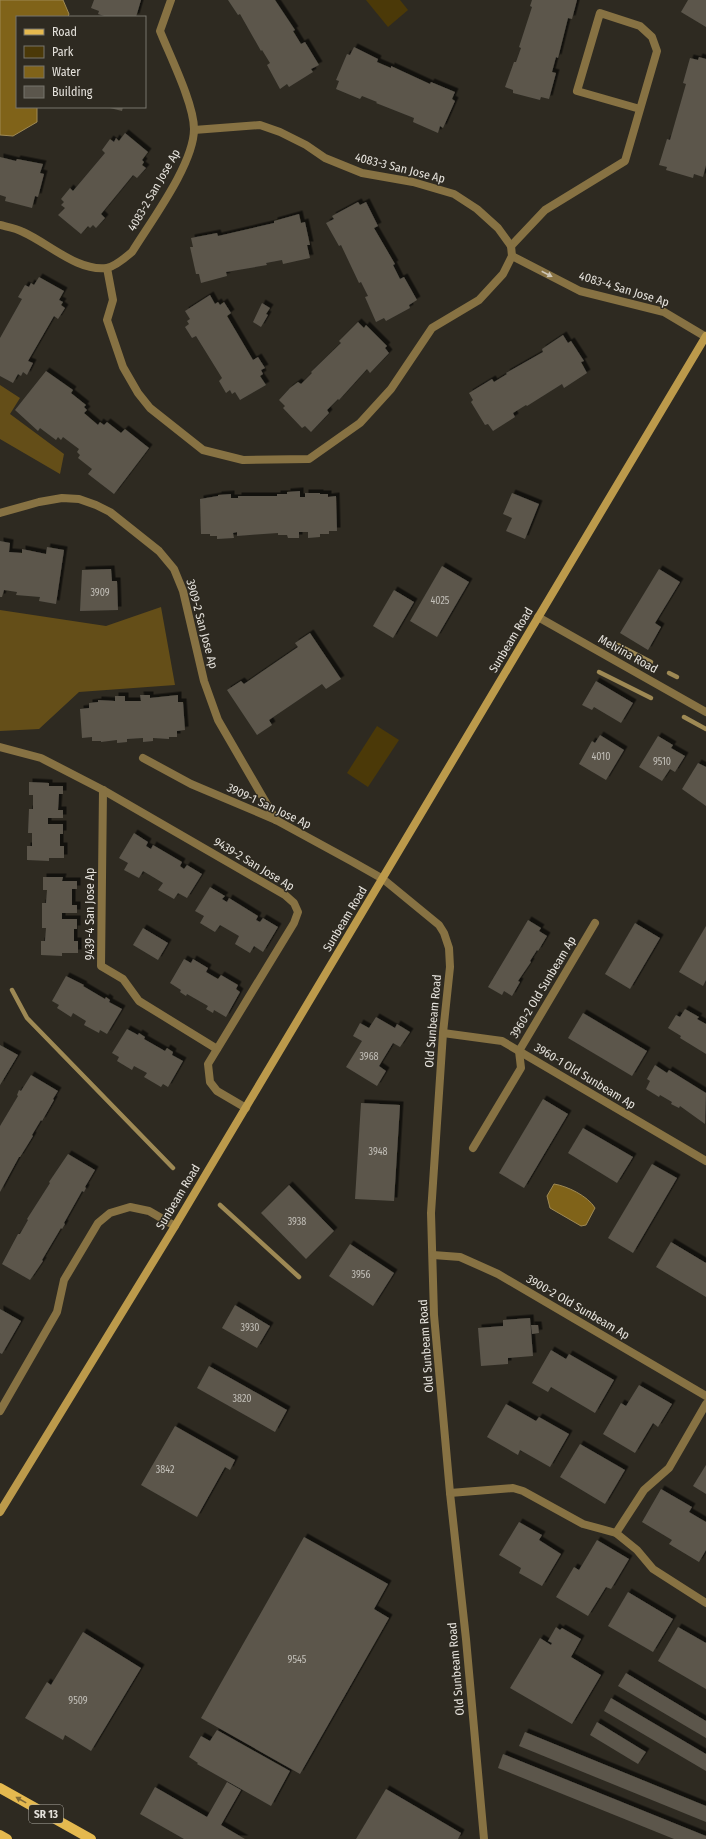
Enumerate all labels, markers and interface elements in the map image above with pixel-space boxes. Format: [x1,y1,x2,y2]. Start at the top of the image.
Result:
legend [16,16,146,108]
text: Road [52,25,77,39]
text: Park [52,45,74,59]
text: Water [52,65,81,79]
text: Building [52,85,93,99]
street label: 4083-2 San Jose Ap [125,146,183,234]
street label: 4083-3 San Jose Ap [353,150,447,186]
street label: 4083-4 San Jose Ap [577,269,671,309]
one-way arrow [541,271,552,277]
street label: 3909-2 San Jose Ap [183,578,221,670]
house number: 3909 [90,587,110,599]
house number: 4025 [431,595,450,607]
street label: Sunbeam Road [486,605,536,675]
street label: Melvina Road [596,632,660,676]
house number: 4010 [592,751,610,763]
house number: 9510 [653,756,671,768]
street label: 3909-1 San Jose Ap [225,780,313,832]
street label: 9439-2 San Jose Ap [211,834,297,894]
street label: 9439-4 San Jose Ap [83,868,97,960]
street label: Sunbeam Road [320,884,370,954]
street label: 3960-2 Old Sunbeam Ap [507,934,579,1040]
street label: Old Sunbeam Road [422,974,444,1068]
street label: 3960-1 Old Sunbeam Ap [532,1040,638,1112]
house number: 3968 [359,1051,379,1063]
house number: 3948 [368,1146,388,1158]
street label: Sunbeam Road [153,1162,203,1232]
house number: 3938 [288,1216,306,1228]
house number: 3956 [352,1269,370,1281]
street label: 3900-2 Old Sunbeam Ap [524,1272,632,1342]
street label: Old Sunbeam Road [416,1299,436,1393]
house number: 3930 [241,1322,259,1334]
house number: 3820 [232,1393,252,1405]
house number: 3842 [156,1464,175,1476]
street label: Old Sunbeam Road [445,1622,467,1716]
house number: 9545 [288,1654,307,1666]
house number: 9509 [68,1695,88,1707]
one-way arrow [15,1796,26,1803]
road number: SR 13 [29,1805,63,1823]

